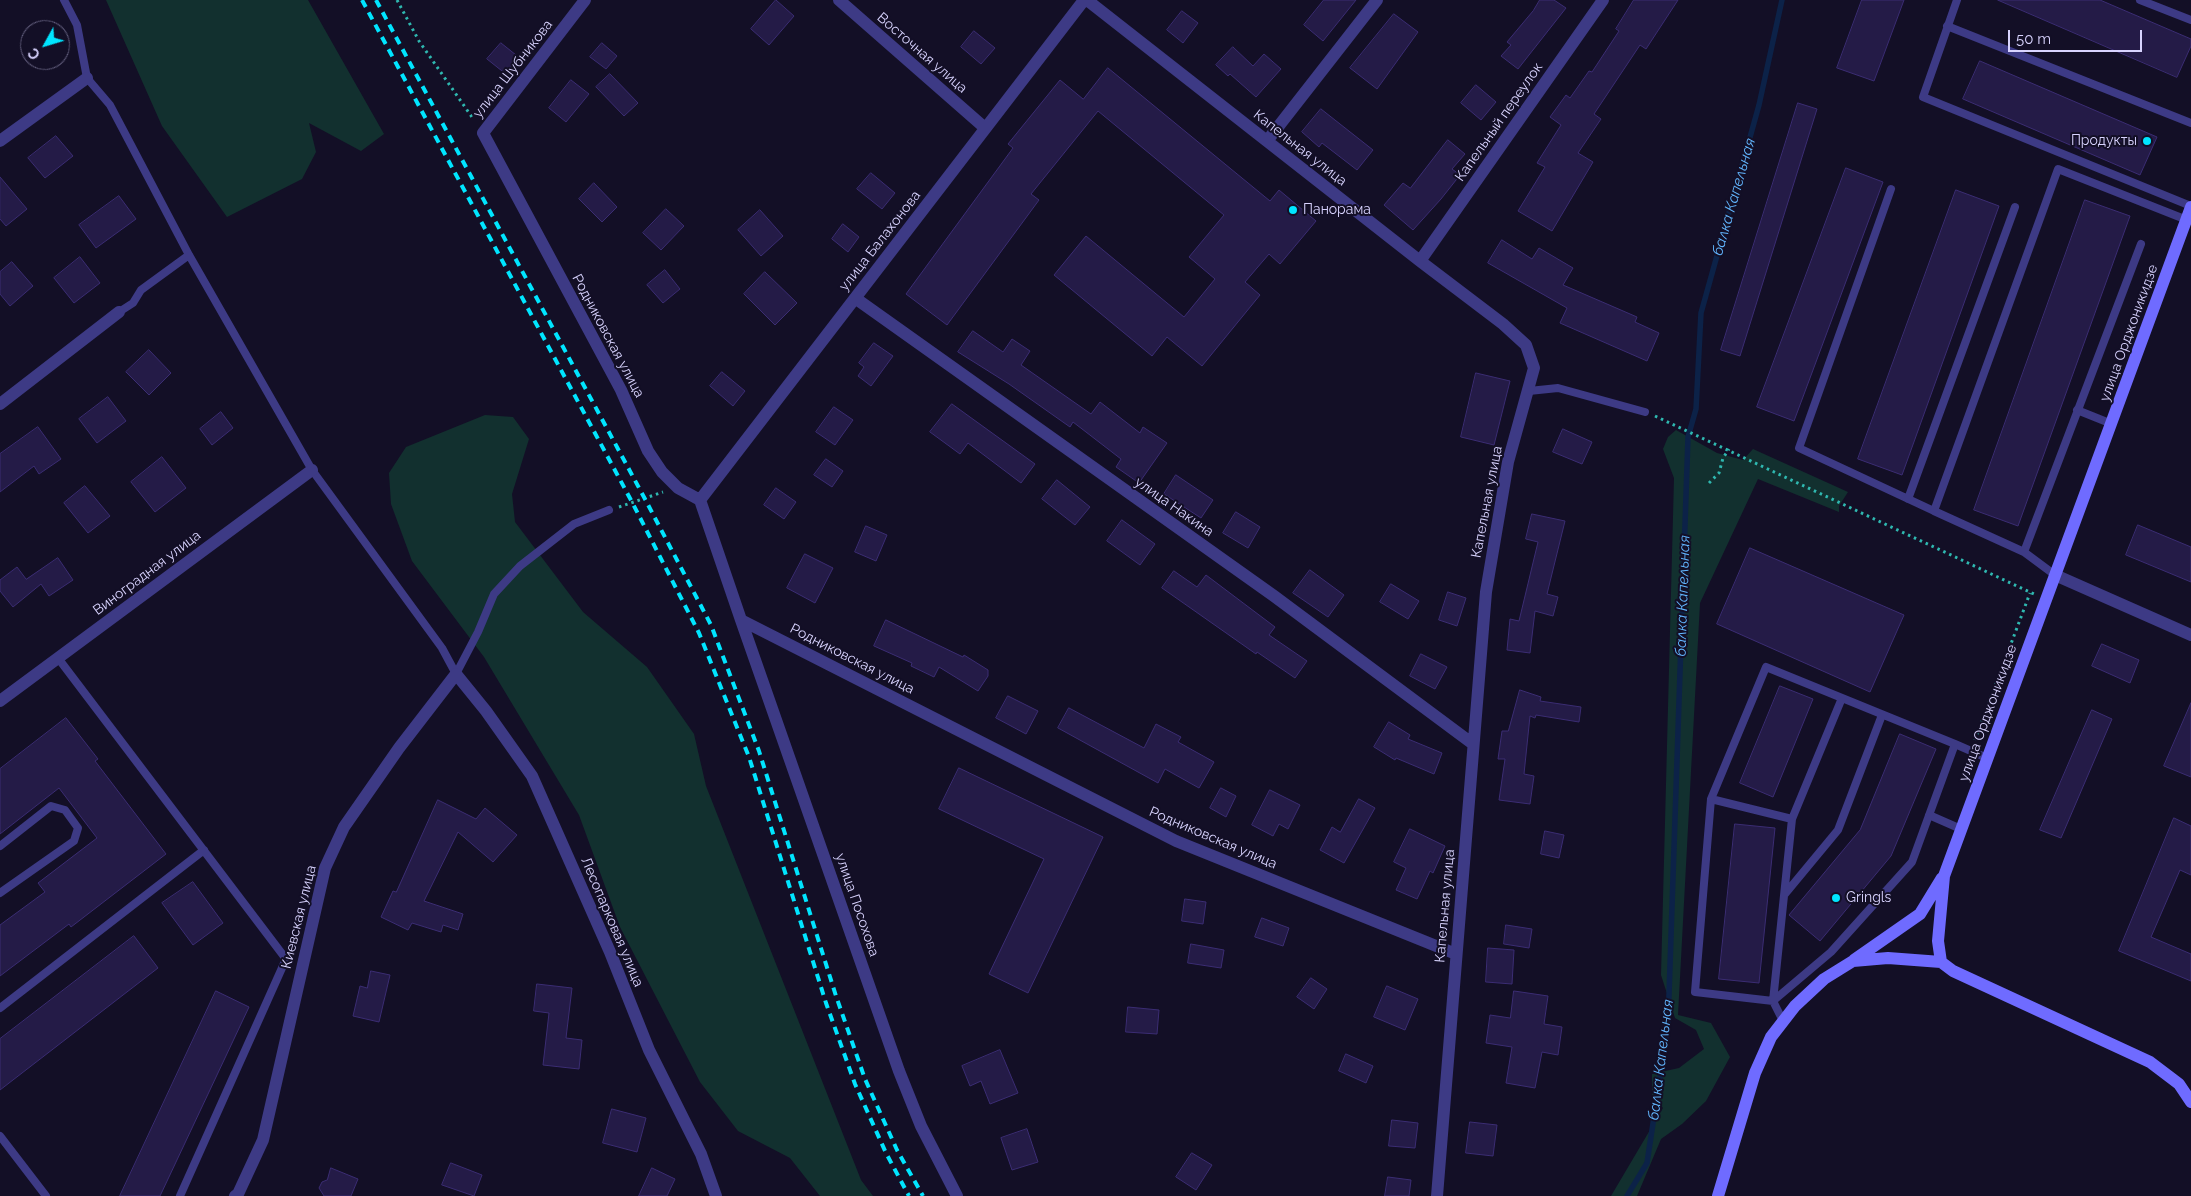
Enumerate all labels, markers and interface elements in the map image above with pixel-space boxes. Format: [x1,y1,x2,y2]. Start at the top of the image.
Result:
street label: Восточная улица [874,9,970,97]
street label: улица Шубникова [470,17,556,121]
north arrow [20,20,70,70]
scale bar [2011,20,2145,52]
text: 50 m [2016,30,2051,48]
text: С [25,45,43,63]
street label: Капельный переулок [1452,59,1546,185]
street label: Капельная улица [1250,106,1350,190]
place label: Продукты [2071,133,2137,149]
marker: Продукты [2141,135,2153,147]
water label: балка Капельная [1709,136,1759,258]
street label: улица Балахонова [836,188,924,294]
place label: Панорама [1303,202,1371,218]
marker: Панорама [1287,204,1299,216]
street label: улица Орджоникидзе [2096,262,2162,404]
street label: Родниковская улица [568,271,648,401]
street label: Капельная улица [1468,445,1506,559]
street label: улица Накина [1131,474,1217,540]
street label: Виноградная улица [90,527,204,619]
water label: балка Капельная [1672,535,1694,657]
street label: Родниковская улица [787,620,917,698]
street label: улица Орджоникидзе [1955,642,2021,784]
street label: Родниковская улица [1147,803,1279,873]
street label: Капельная улица [1432,849,1458,963]
street label: улица Посохова [831,851,883,959]
street label: Лесопарковая улица [577,855,647,989]
street label: Киевская улица [278,864,320,970]
place label: Gringls [1846,890,1891,906]
marker: Gringls [1830,892,1842,904]
water label: балка Капельная [1645,998,1677,1122]

